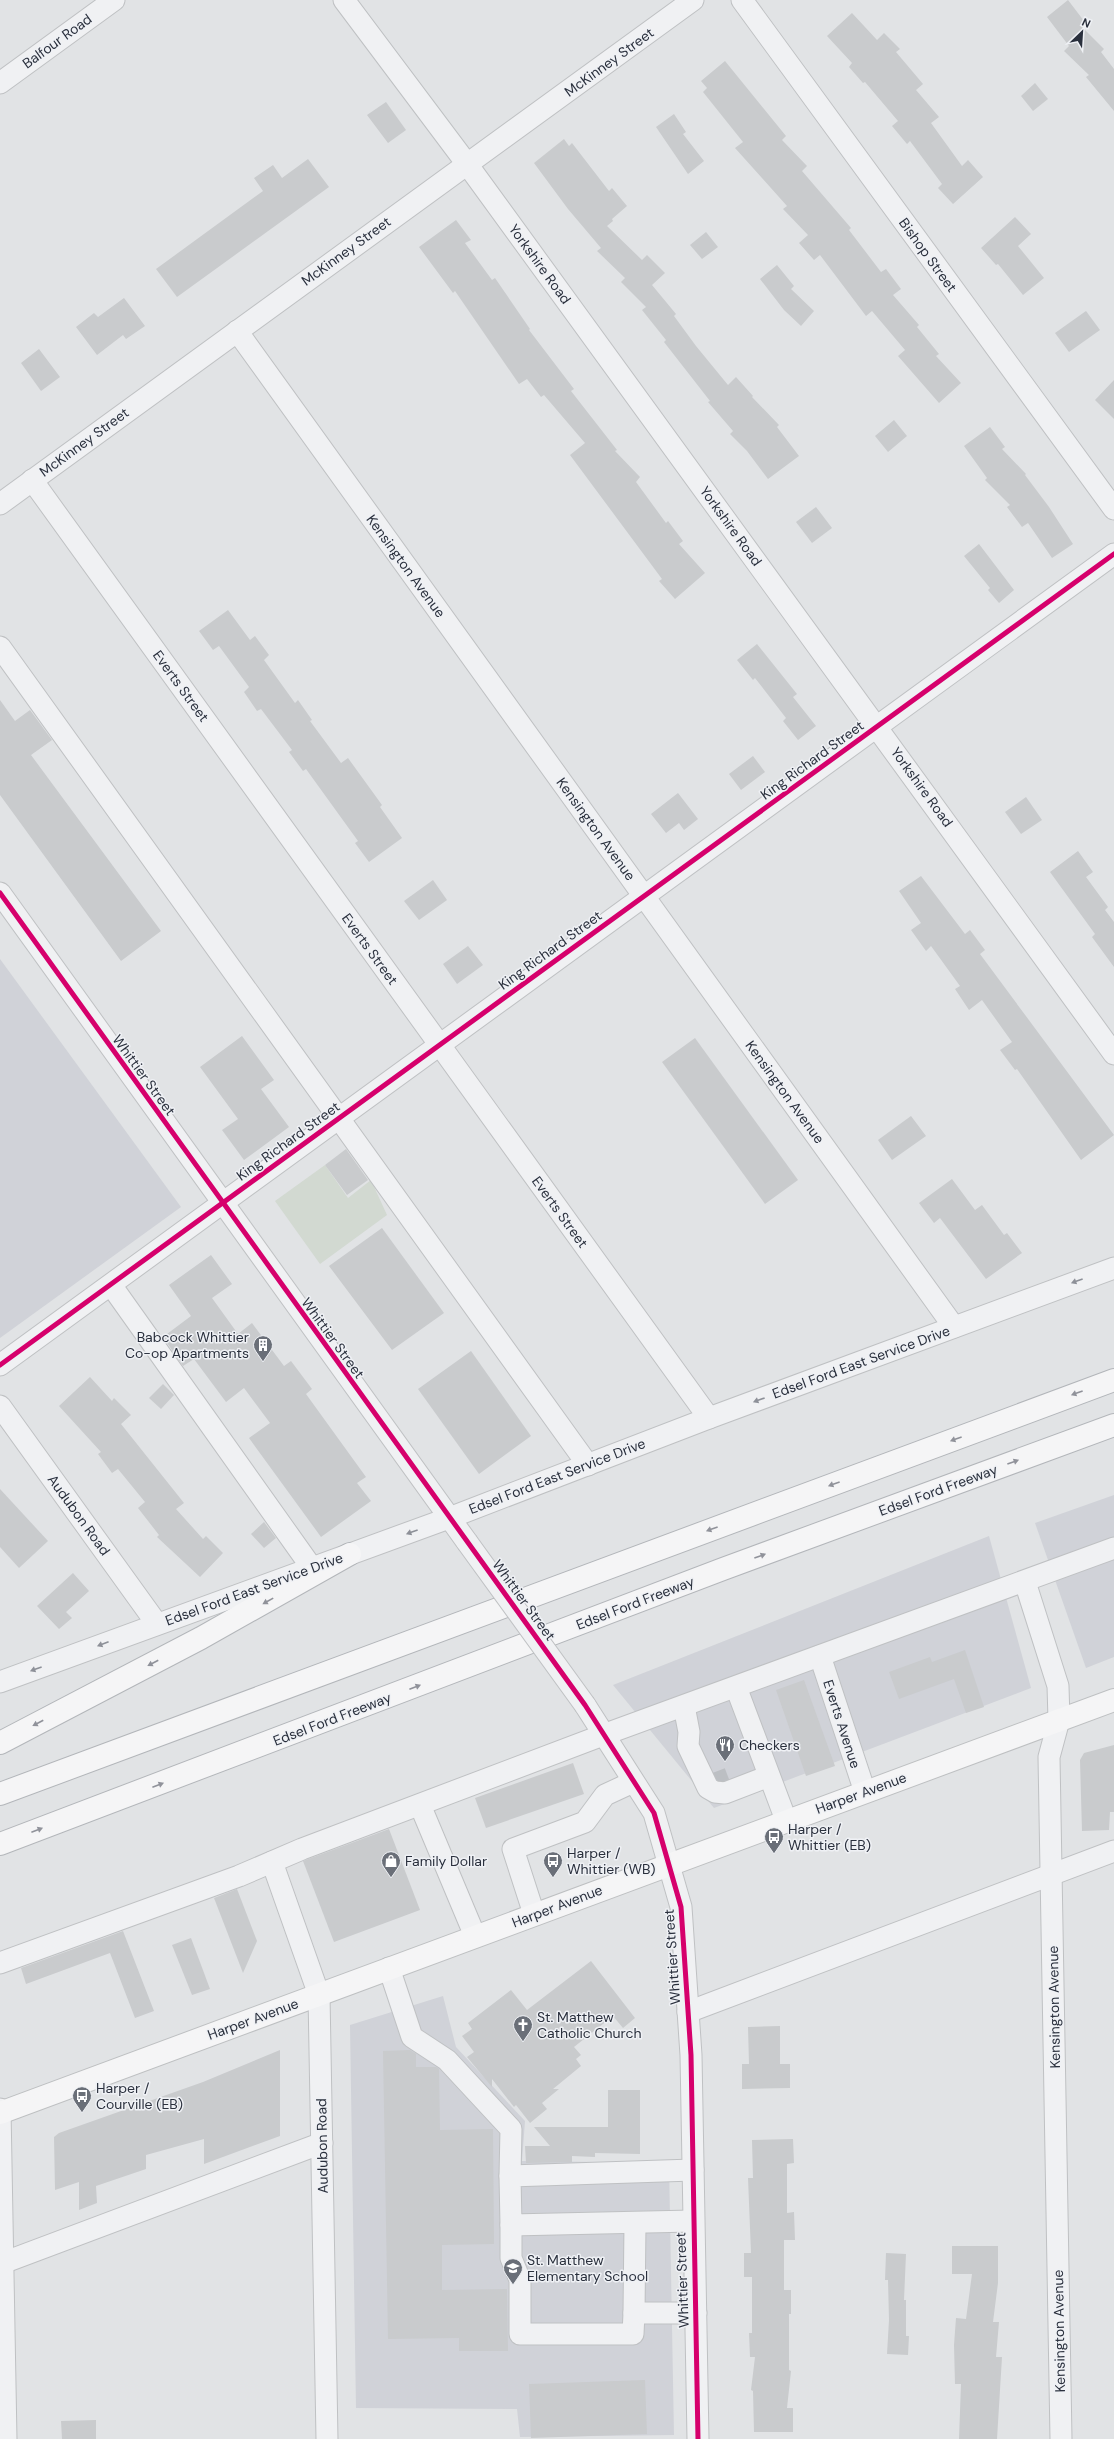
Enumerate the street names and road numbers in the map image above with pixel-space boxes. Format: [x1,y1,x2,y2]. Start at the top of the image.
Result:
street label: Balfour Road [19,10,95,72]
street label: McKinney Street [561,23,657,101]
street label: McKinney Street [298,212,394,290]
street label: Bishop Street [895,214,961,296]
street label: Yorkshire Road [505,220,575,308]
street label: McKinney Street [36,403,132,481]
street label: Yorkshire Road [696,482,766,570]
street label: Kensington Avenue [363,511,449,621]
street label: Everts Street [149,647,213,725]
street label: King Richard Street [757,716,867,804]
street label: Yorkshire Road [887,743,957,831]
street label: Kensington Avenue [553,774,639,884]
street label: King Richard Street [495,906,605,994]
street label: Everts Street [338,910,402,988]
street label: Whittier Street [109,1031,179,1119]
street label: Kensington Avenue [742,1037,828,1147]
street label: King Richard Street [233,1097,343,1185]
street label: Everts Street [528,1173,592,1251]
street label: Whittier Street [298,1294,368,1382]
street label: Edsel Ford East Service Drive [770,1321,952,1403]
street label: Edsel Ford East Service Drive [466,1434,648,1518]
street label: Edsel Ford Freeway [876,1460,1000,1520]
street label: Audubon Road [44,1471,114,1559]
street label: Edsel Ford East Service Drive [163,1548,345,1630]
street label: Whittier Street [489,1556,559,1644]
street label: Edsel Ford Freeway [573,1572,697,1634]
street label: Everts Avenue [819,1678,865,1771]
street label: Edsel Ford Freeway [270,1688,394,1750]
street label: Harper Avenue [813,1768,909,1818]
street label: Harper Avenue [509,1880,605,1932]
street label: Whittier Street [660,1909,684,2005]
street label: Kensington Avenue [1044,1945,1064,2069]
street label: Harper Avenue [205,1994,301,2044]
street label: Audubon Road [312,2098,332,2194]
street label: Whittier Street [671,2232,693,2328]
street label: Kensington Avenue [1049,2269,1069,2393]

